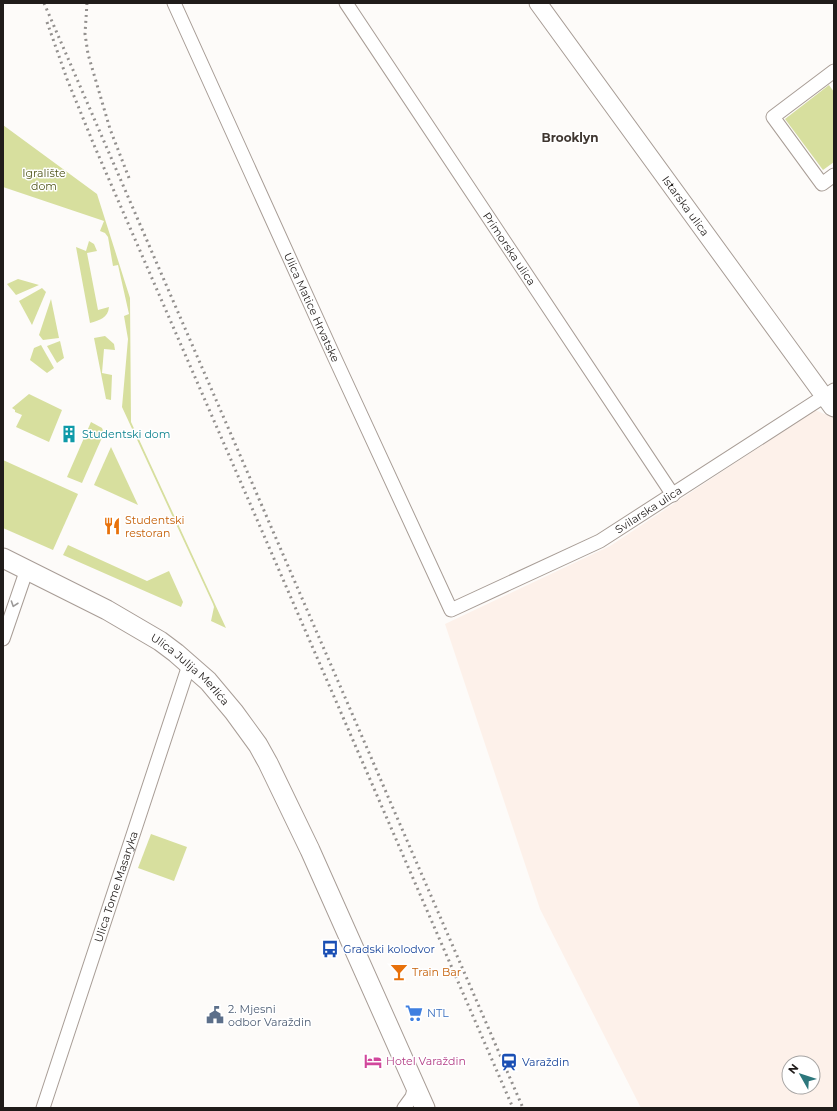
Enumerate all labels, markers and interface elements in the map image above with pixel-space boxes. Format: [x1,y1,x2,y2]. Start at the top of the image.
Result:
district label: Brooklyn [542,130,598,145]
park label: Igralište dom [22,166,66,193]
street label: Istarska ulica [659,173,712,239]
street label: Primorska ulica [480,209,539,288]
street label: Ulica Matice Hrvatske [281,250,343,365]
building icon: Studentski dom [59,424,79,444]
place label: Studentski dom [82,427,170,441]
street label: Svilarska ulica [612,483,684,536]
place label: Studentski restoran [125,513,185,540]
restaurant icon: Studentski restoran [102,516,122,536]
one-way arrow [11,600,19,607]
street label: Ulica Julija Merlića [148,630,232,708]
street label: Ulica Tome Masaryka [91,829,141,944]
bus stop icon: Gradski kolodvor [320,939,340,959]
place label: Gradski kolodvor [343,942,435,956]
bar icon: Train Bar [389,962,409,982]
place label: Train Bar [412,965,461,979]
place label: 2. Mjesni odbor Varaždin [228,1002,311,1029]
supermarket icon: NTL [404,1003,424,1023]
public building icon: 2. Mjesni odbor Varaždin [205,1005,225,1025]
place label: NTL [427,1006,449,1020]
hotel icon: Hotel Varaždin [363,1051,383,1071]
station icon: Varaždin [499,1052,519,1072]
place label: Hotel Varaždin [386,1054,466,1068]
place label: Varaždin [522,1055,569,1069]
north arrow [781,1055,821,1095]
text: N [785,1061,801,1077]

